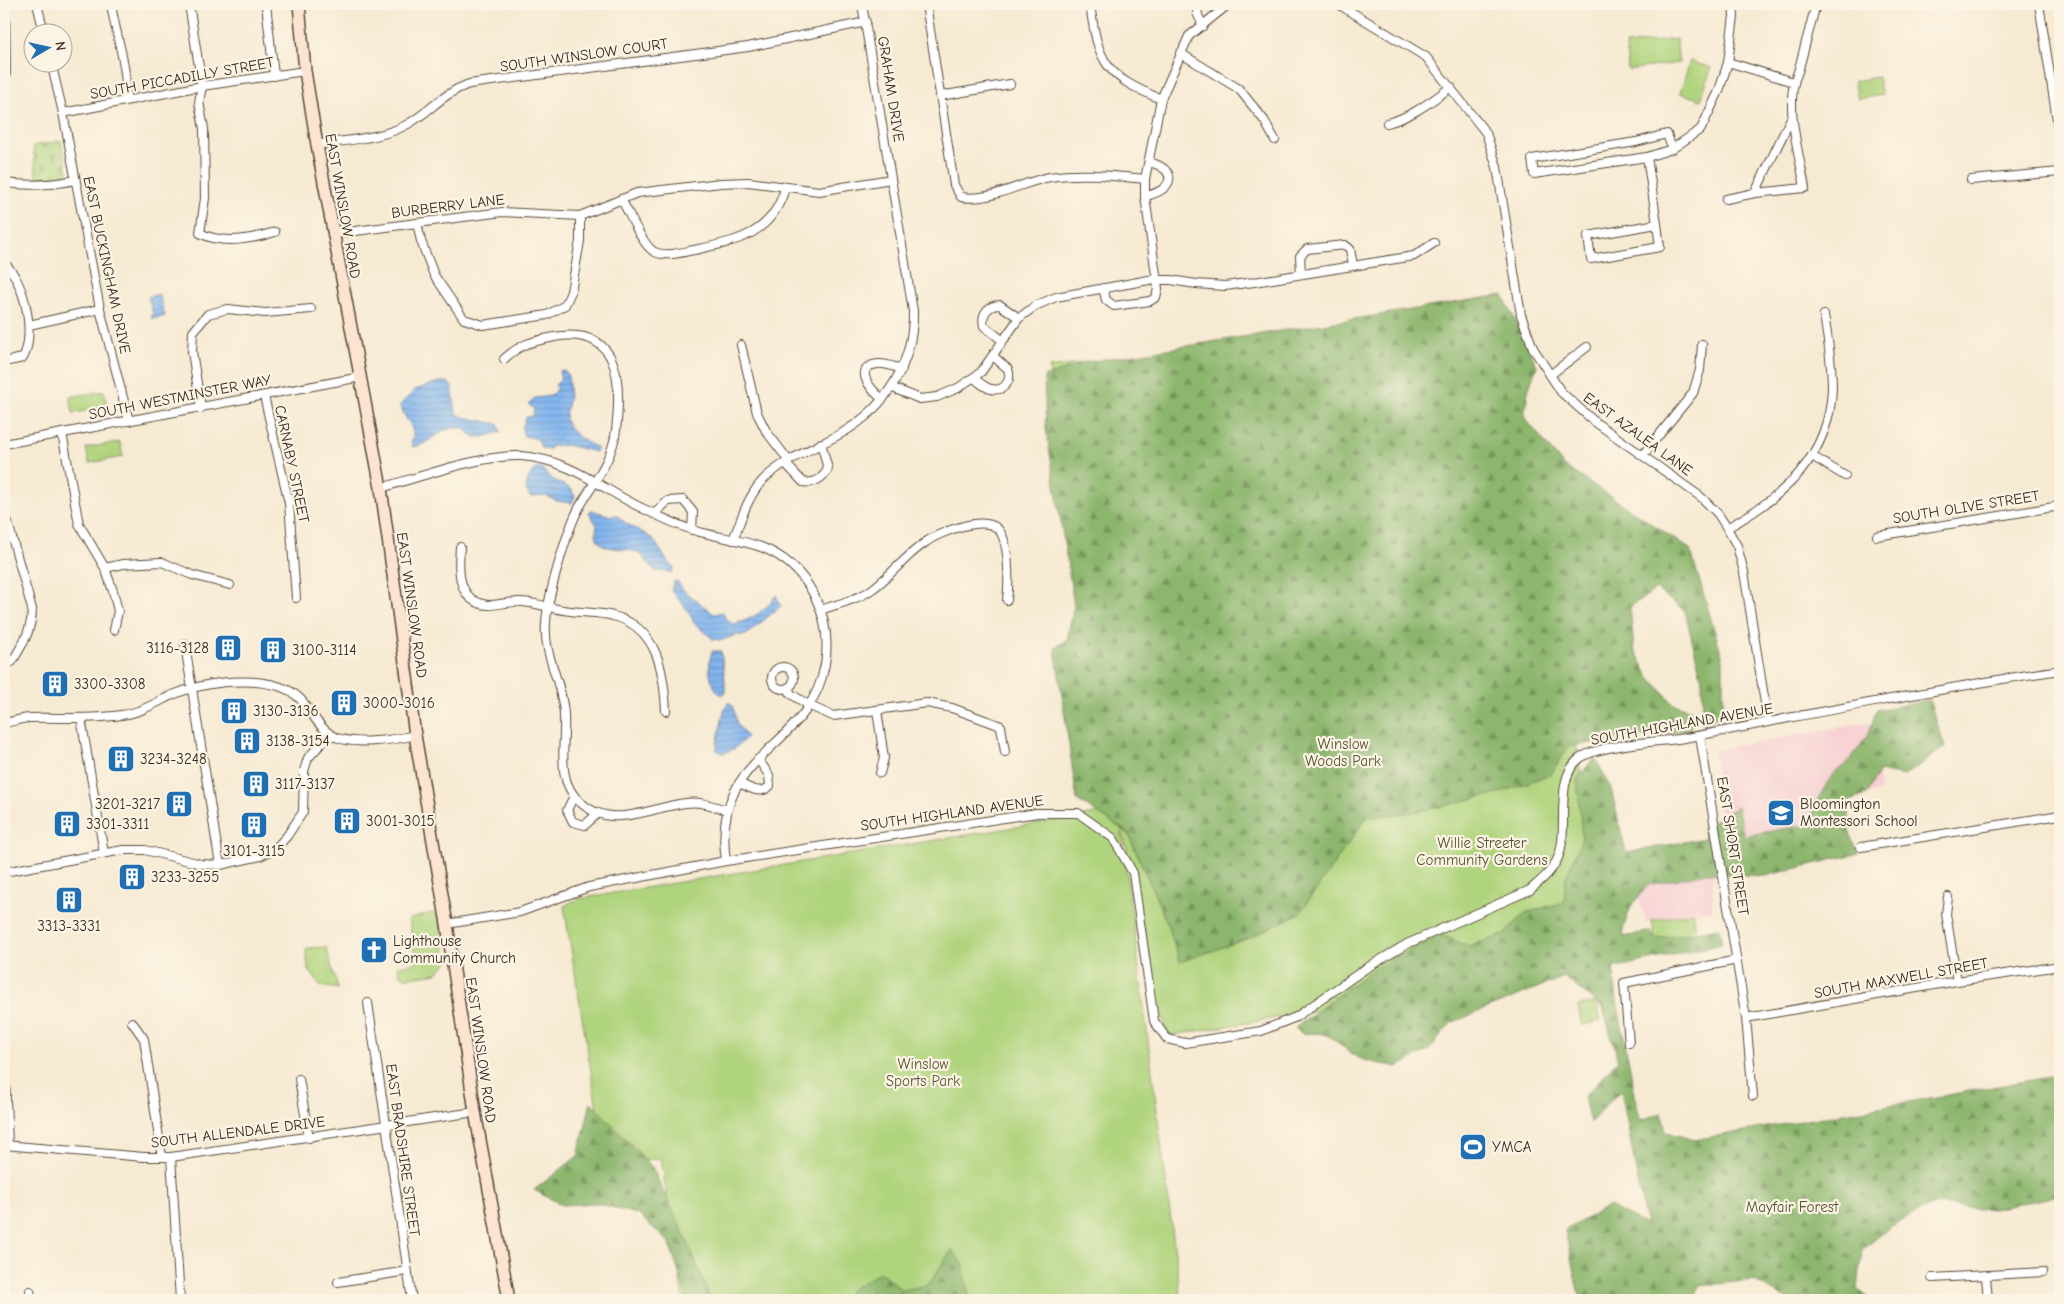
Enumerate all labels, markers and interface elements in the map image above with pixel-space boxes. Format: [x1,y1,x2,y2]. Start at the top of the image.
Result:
north arrow [22,22,72,72]
street label: SOUTH WINSLOW COURT [499,34,669,76]
street label: GRAHAM DRIVE [874,35,908,143]
text: N [51,40,69,52]
street label: SOUTH PICCADILLY STREET [89,53,276,103]
street label: EAST WINSLOW ROAD [321,132,365,280]
street label: EAST BUCKINGHAM DRIVE [79,175,135,355]
street label: BURBERRY LANE [390,190,506,222]
street label: SOUTH WESTMINSTER WAY [87,370,273,424]
street label: EAST AZALEA LANE [1580,388,1696,480]
street label: CARNABY STREET [271,404,313,525]
street label: SOUTH OLIVE STREET [1891,487,2041,527]
street label: EAST WINSLOW ROAD [393,531,431,679]
building icon: 3116-3128 [213,633,243,663]
building icon: 3100-3114 [258,635,288,665]
place label: 3116-3128 [146,639,209,657]
place label: 3100-3114 [292,641,357,659]
building icon: 3300-3308 [40,669,70,699]
place label: 3300-3308 [74,675,146,693]
building icon: 3000-3016 [329,688,359,718]
place label: 3000-3016 [363,694,435,712]
building icon: 3130-3136 [219,696,249,726]
street label: SOUTH HIGHLAND AVENUE [1589,699,1775,749]
place label: 3130-3136 [253,702,319,720]
building icon: 3138-3154 [232,726,262,756]
place label: 3138-3154 [266,732,330,750]
park label: Winslow Woods Park [1305,735,1382,770]
building icon: 3234-3248 [106,744,136,774]
place label: 3234-3248 [140,750,207,768]
building icon: 3117-3137 [241,769,271,799]
place label: 3117-3137 [275,775,335,793]
street label: EAST SHORT STREET [1713,775,1753,917]
building icon: 3201-3217 [164,789,194,819]
street label: SOUTH HIGHLAND AVENUE [859,791,1045,835]
place label: 3201-3217 [95,795,160,813]
place label: Bloomington Montessori School [1800,795,1918,830]
school or university icon: Bloomington Montessori School [1766,798,1796,828]
building icon: 3001-3015 [332,806,362,836]
building icon: 3301-3311 [52,809,82,839]
building icon: 3101-3115 [239,810,269,840]
place label: 3001-3015 [366,812,435,830]
place label: 3301-3311 [86,815,149,833]
park label: Willie Streeter Community Gardens [1416,834,1548,869]
place label: 3101-3115 [223,842,285,860]
building icon: 3233-3255 [117,862,147,892]
place label: 3233-3255 [151,868,219,886]
building icon: 3313-3331 [54,885,84,915]
place label: 3313-3331 [37,917,101,935]
place label: Lighthouse Community Church [393,932,516,967]
church icon: Lighthouse Community Church [359,935,389,965]
street label: SOUTH MAXWELL STREET [1812,954,1990,1002]
street label: EAST WINSLOW ROAD [462,976,500,1124]
park label: Winslow Sports Park [886,1055,961,1090]
street label: EAST BRADSHIRE STREET [382,1062,424,1238]
street label: SOUTH ALLENDALE DRIVE [150,1112,326,1152]
sports icon: YMCA [1458,1132,1488,1162]
place label: YMCA [1492,1138,1532,1156]
park label: Mayfair Forest [1746,1198,1839,1216]

